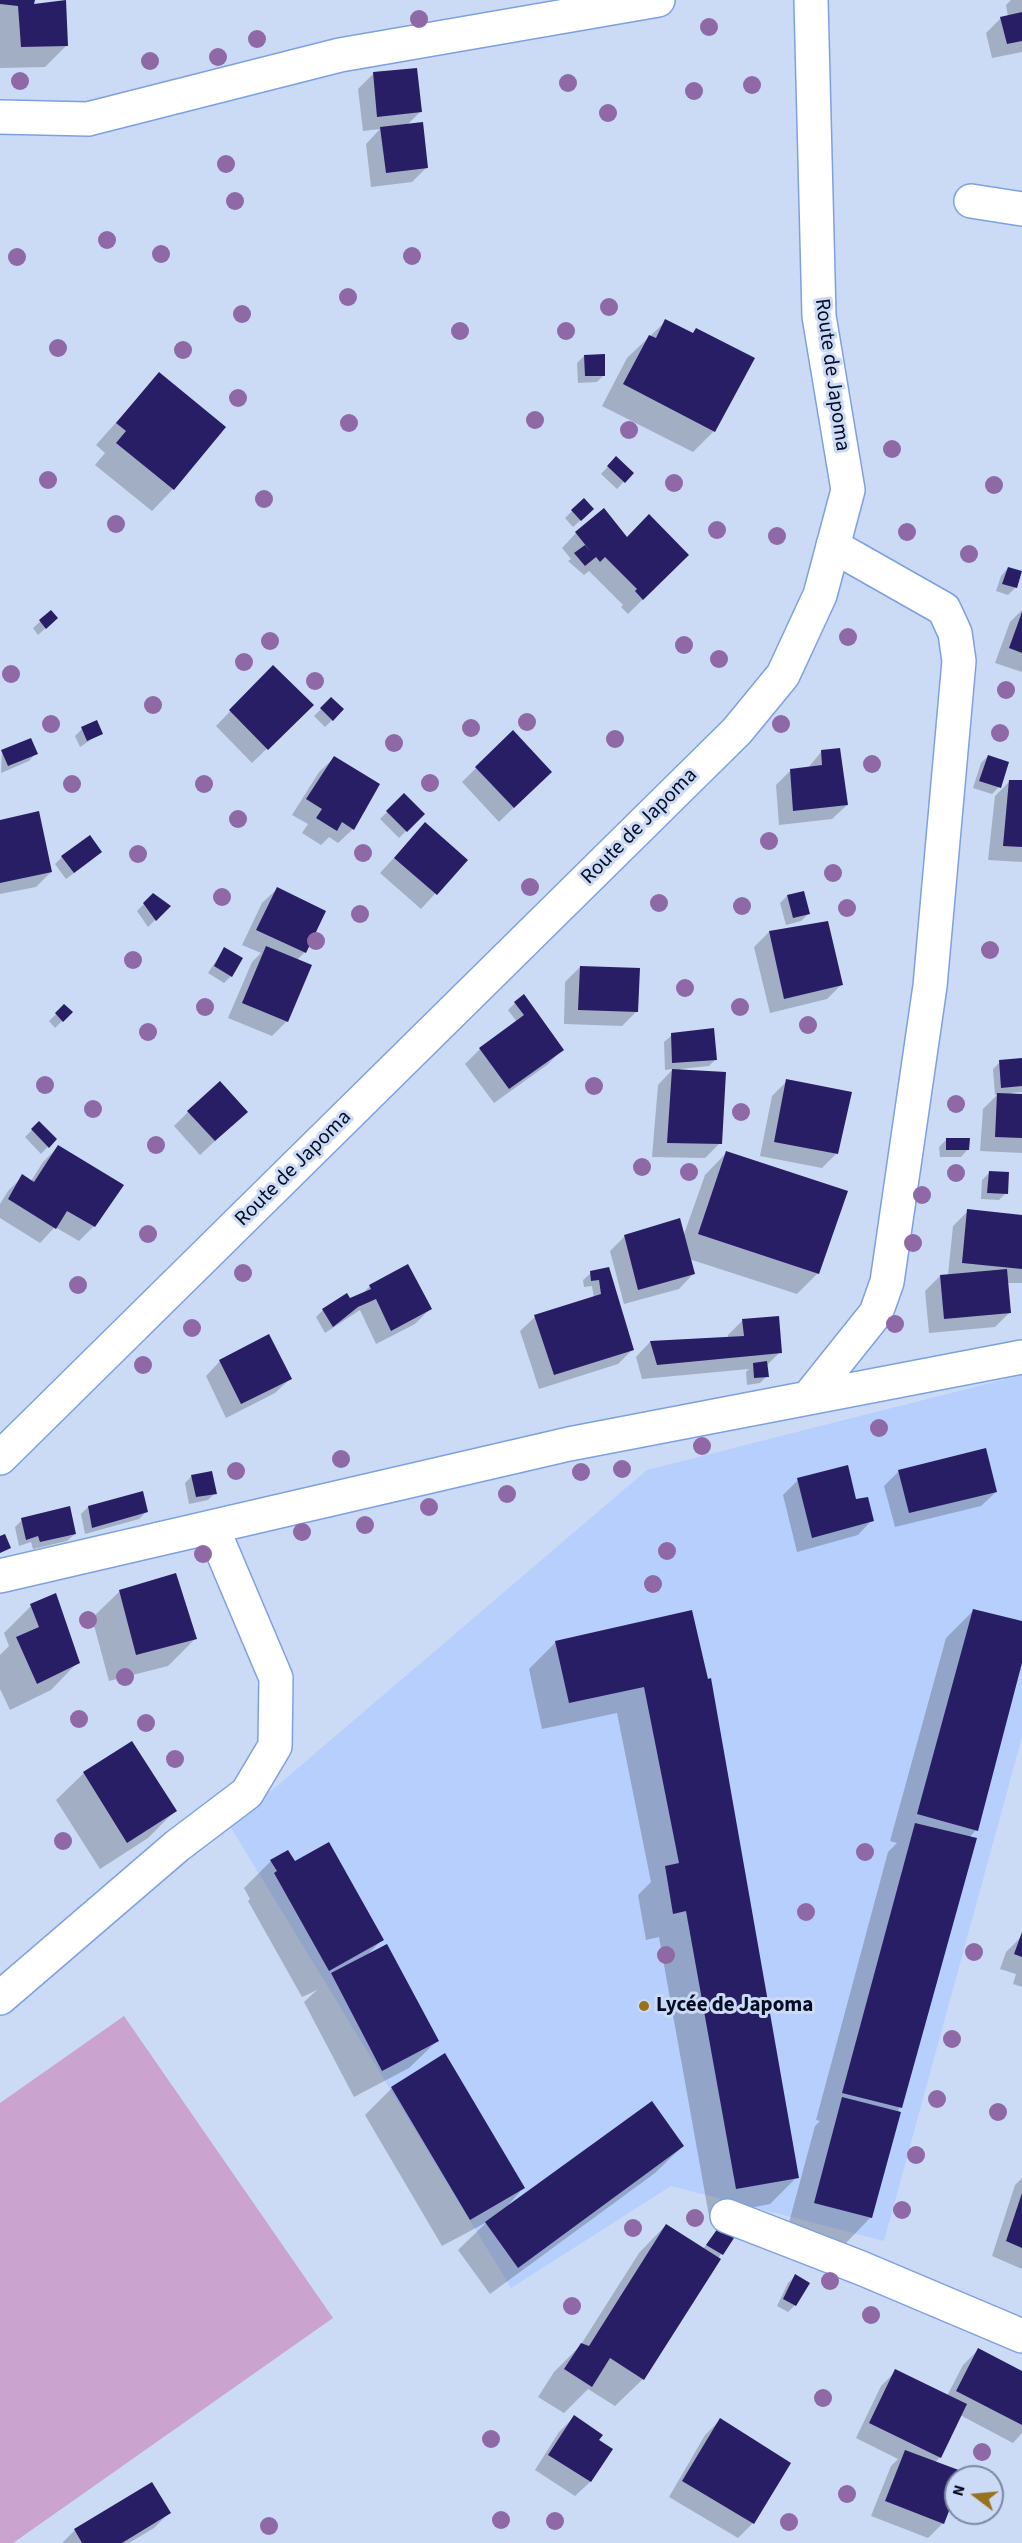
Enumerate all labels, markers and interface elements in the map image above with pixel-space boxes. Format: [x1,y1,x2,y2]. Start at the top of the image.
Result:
street label: Route de Japoma [808,297,854,453]
street label: Route de Japoma [577,764,703,890]
street label: Route de Japoma [231,1106,357,1232]
place label: Lycée de Japoma [656,1993,813,2019]
marker: Lycée de Japoma [637,1999,651,2013]
north arrow [944,2465,1004,2525]
text: N [947,2482,971,2499]

